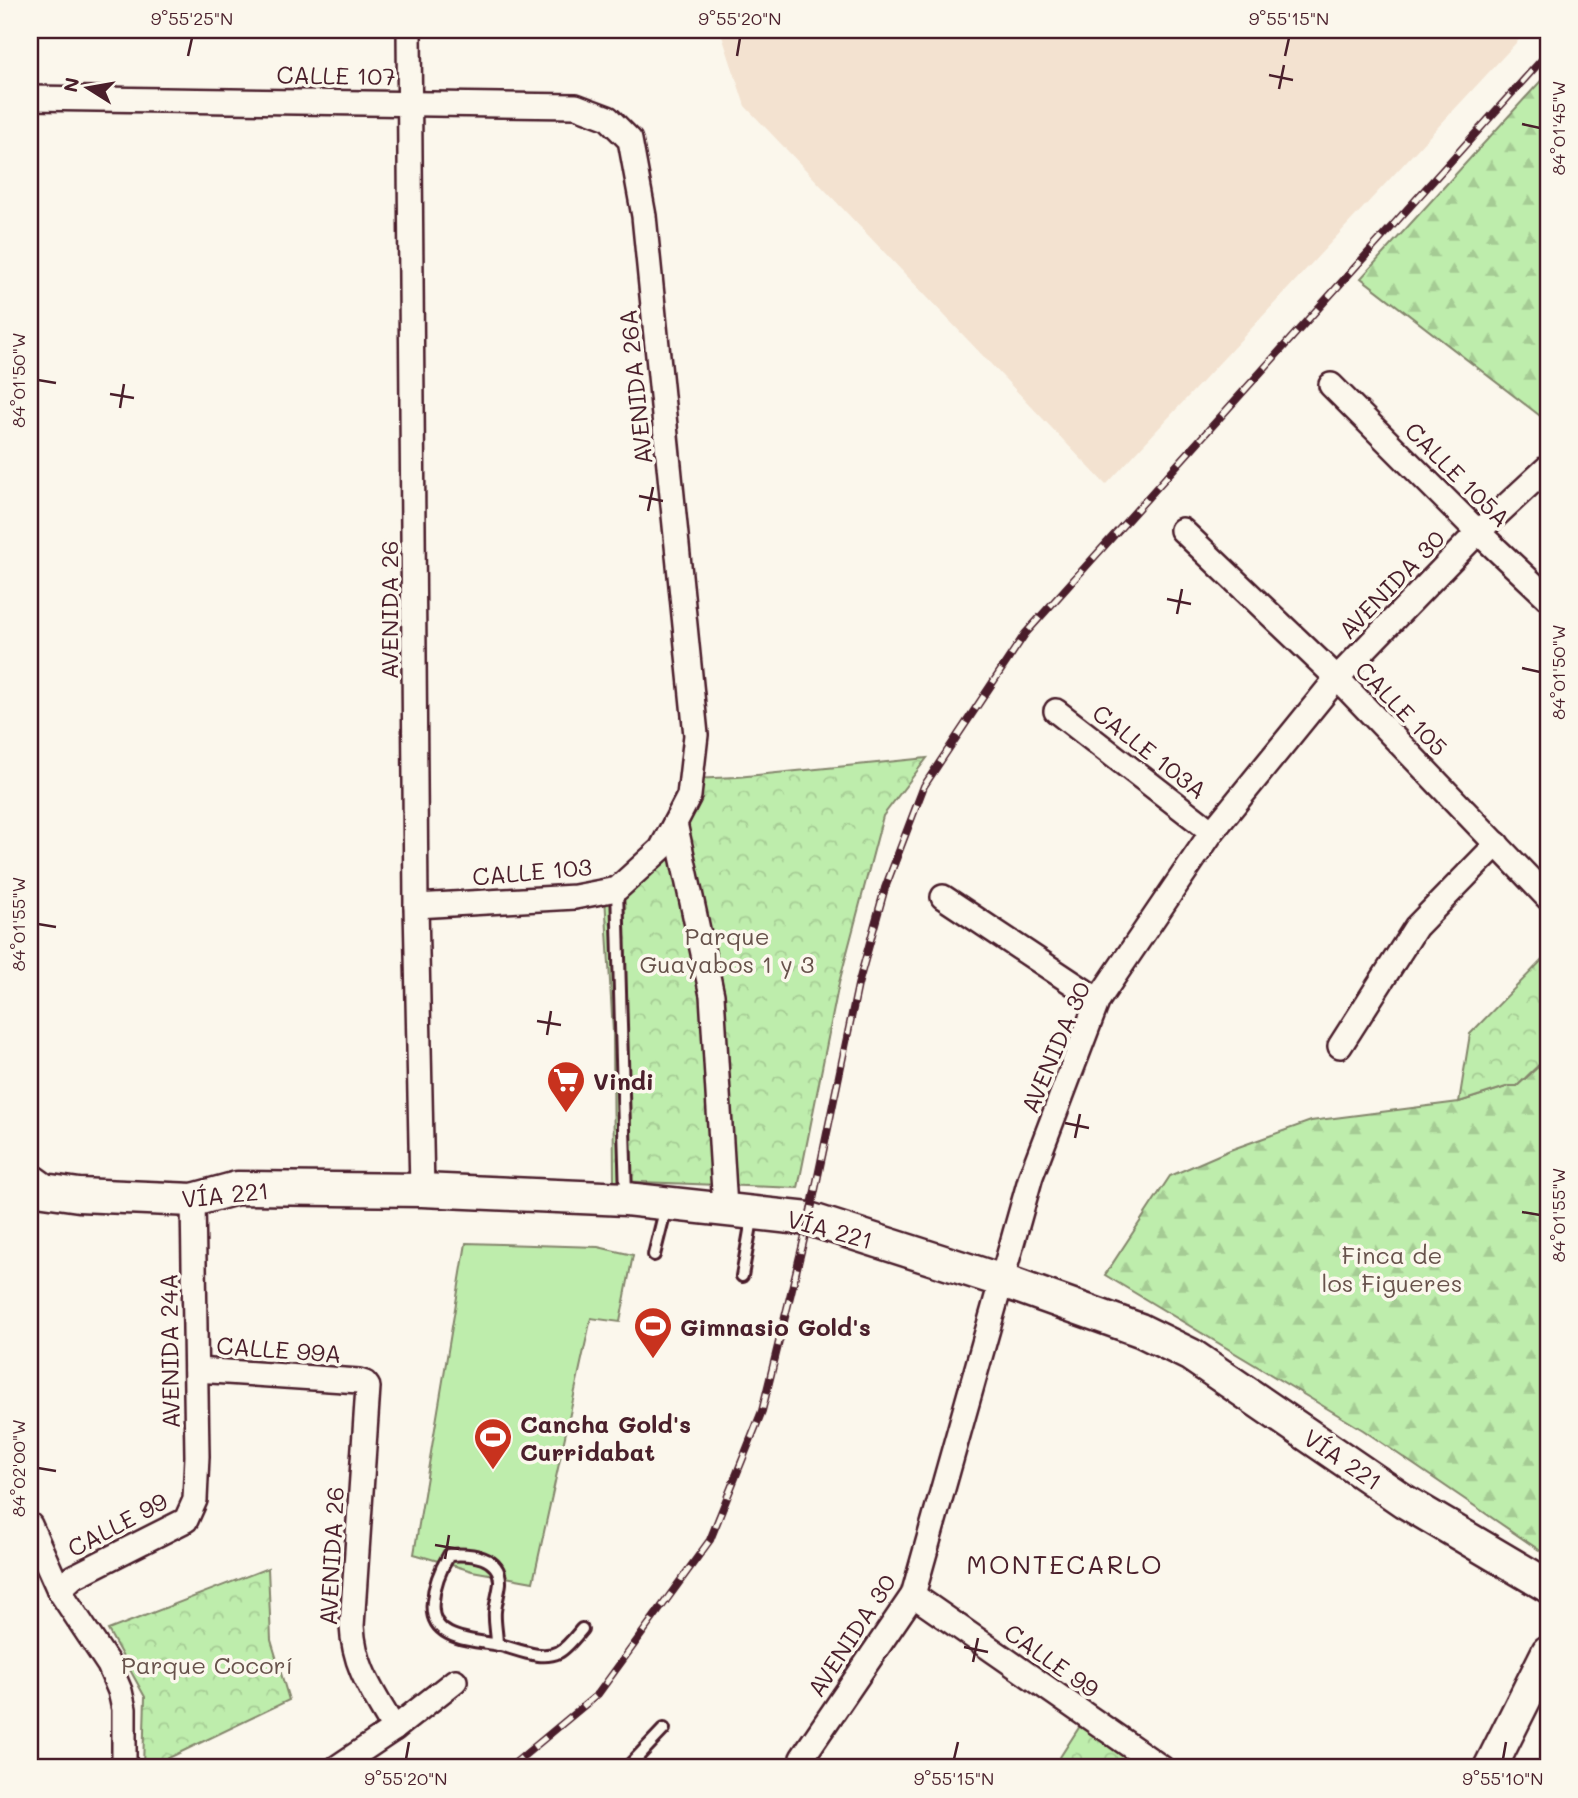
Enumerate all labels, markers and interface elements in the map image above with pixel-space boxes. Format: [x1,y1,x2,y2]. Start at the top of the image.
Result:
text: 9°55'25"N [151,6,233,30]
text: 9°55'20"N [698,6,782,30]
text: 9°55'15"N [1249,6,1329,30]
north arrow [52,52,122,122]
street label: CALLE 107 [276,58,396,92]
text: N [57,75,84,94]
text: 84°01'45"W [1546,81,1570,175]
street label: AVENIDA 26A [611,308,659,466]
text: 84°01'50"W [6,332,30,428]
street label: CALLE 105A [1399,415,1517,533]
street label: AVENIDA 30 [1331,523,1451,645]
street label: AVENIDA 26 [373,540,404,680]
text: 84°01'50"W [1546,624,1570,720]
street label: CALLE 105 [1349,654,1455,762]
street label: CALLE 103A [1087,697,1213,805]
street label: CALLE 103 [471,850,593,892]
text: 84°01'55"W [6,877,30,971]
park label: Parque Guayabos 1 y 3 [640,920,814,979]
street label: AVENIDA 30 [1013,976,1097,1118]
supermarket icon: Vindi [545,1059,587,1114]
place label: Vindi [593,1065,654,1096]
text: 84°01'55"W [1546,1168,1570,1262]
street label: VÍA 221 [180,1174,270,1214]
street label: VÍA 221 [784,1203,876,1255]
park label: Finca de los Figueres [1322,1239,1462,1298]
street label: AVENIDA 24A [152,1273,186,1429]
sports icon: Gimnasio Gold's [632,1305,674,1360]
place label: Gimnasio Gold's [680,1311,871,1342]
street label: CALLE 99A [215,1329,343,1369]
place label: Cancha Gold's Curridabat [520,1408,691,1467]
sports icon: Cancha Gold's Curridabat [472,1416,514,1471]
text: 84°02'00"W [6,1419,30,1517]
street label: VÍA 221 [1298,1422,1388,1496]
street label: CALLE 99 [62,1485,172,1563]
street label: AVENIDA 26 [312,1486,350,1626]
district label: MONTECARLO [966,1547,1164,1581]
street label: AVENIDA 30 [800,1568,902,1702]
street label: CALLE 99 [999,1616,1105,1704]
park label: Parque Cocorí [121,1649,293,1680]
text: 9°55'20"N [364,1766,448,1790]
text: 9°55'15"N [914,1766,994,1790]
text: 9°55'10"N [1462,1766,1544,1790]

